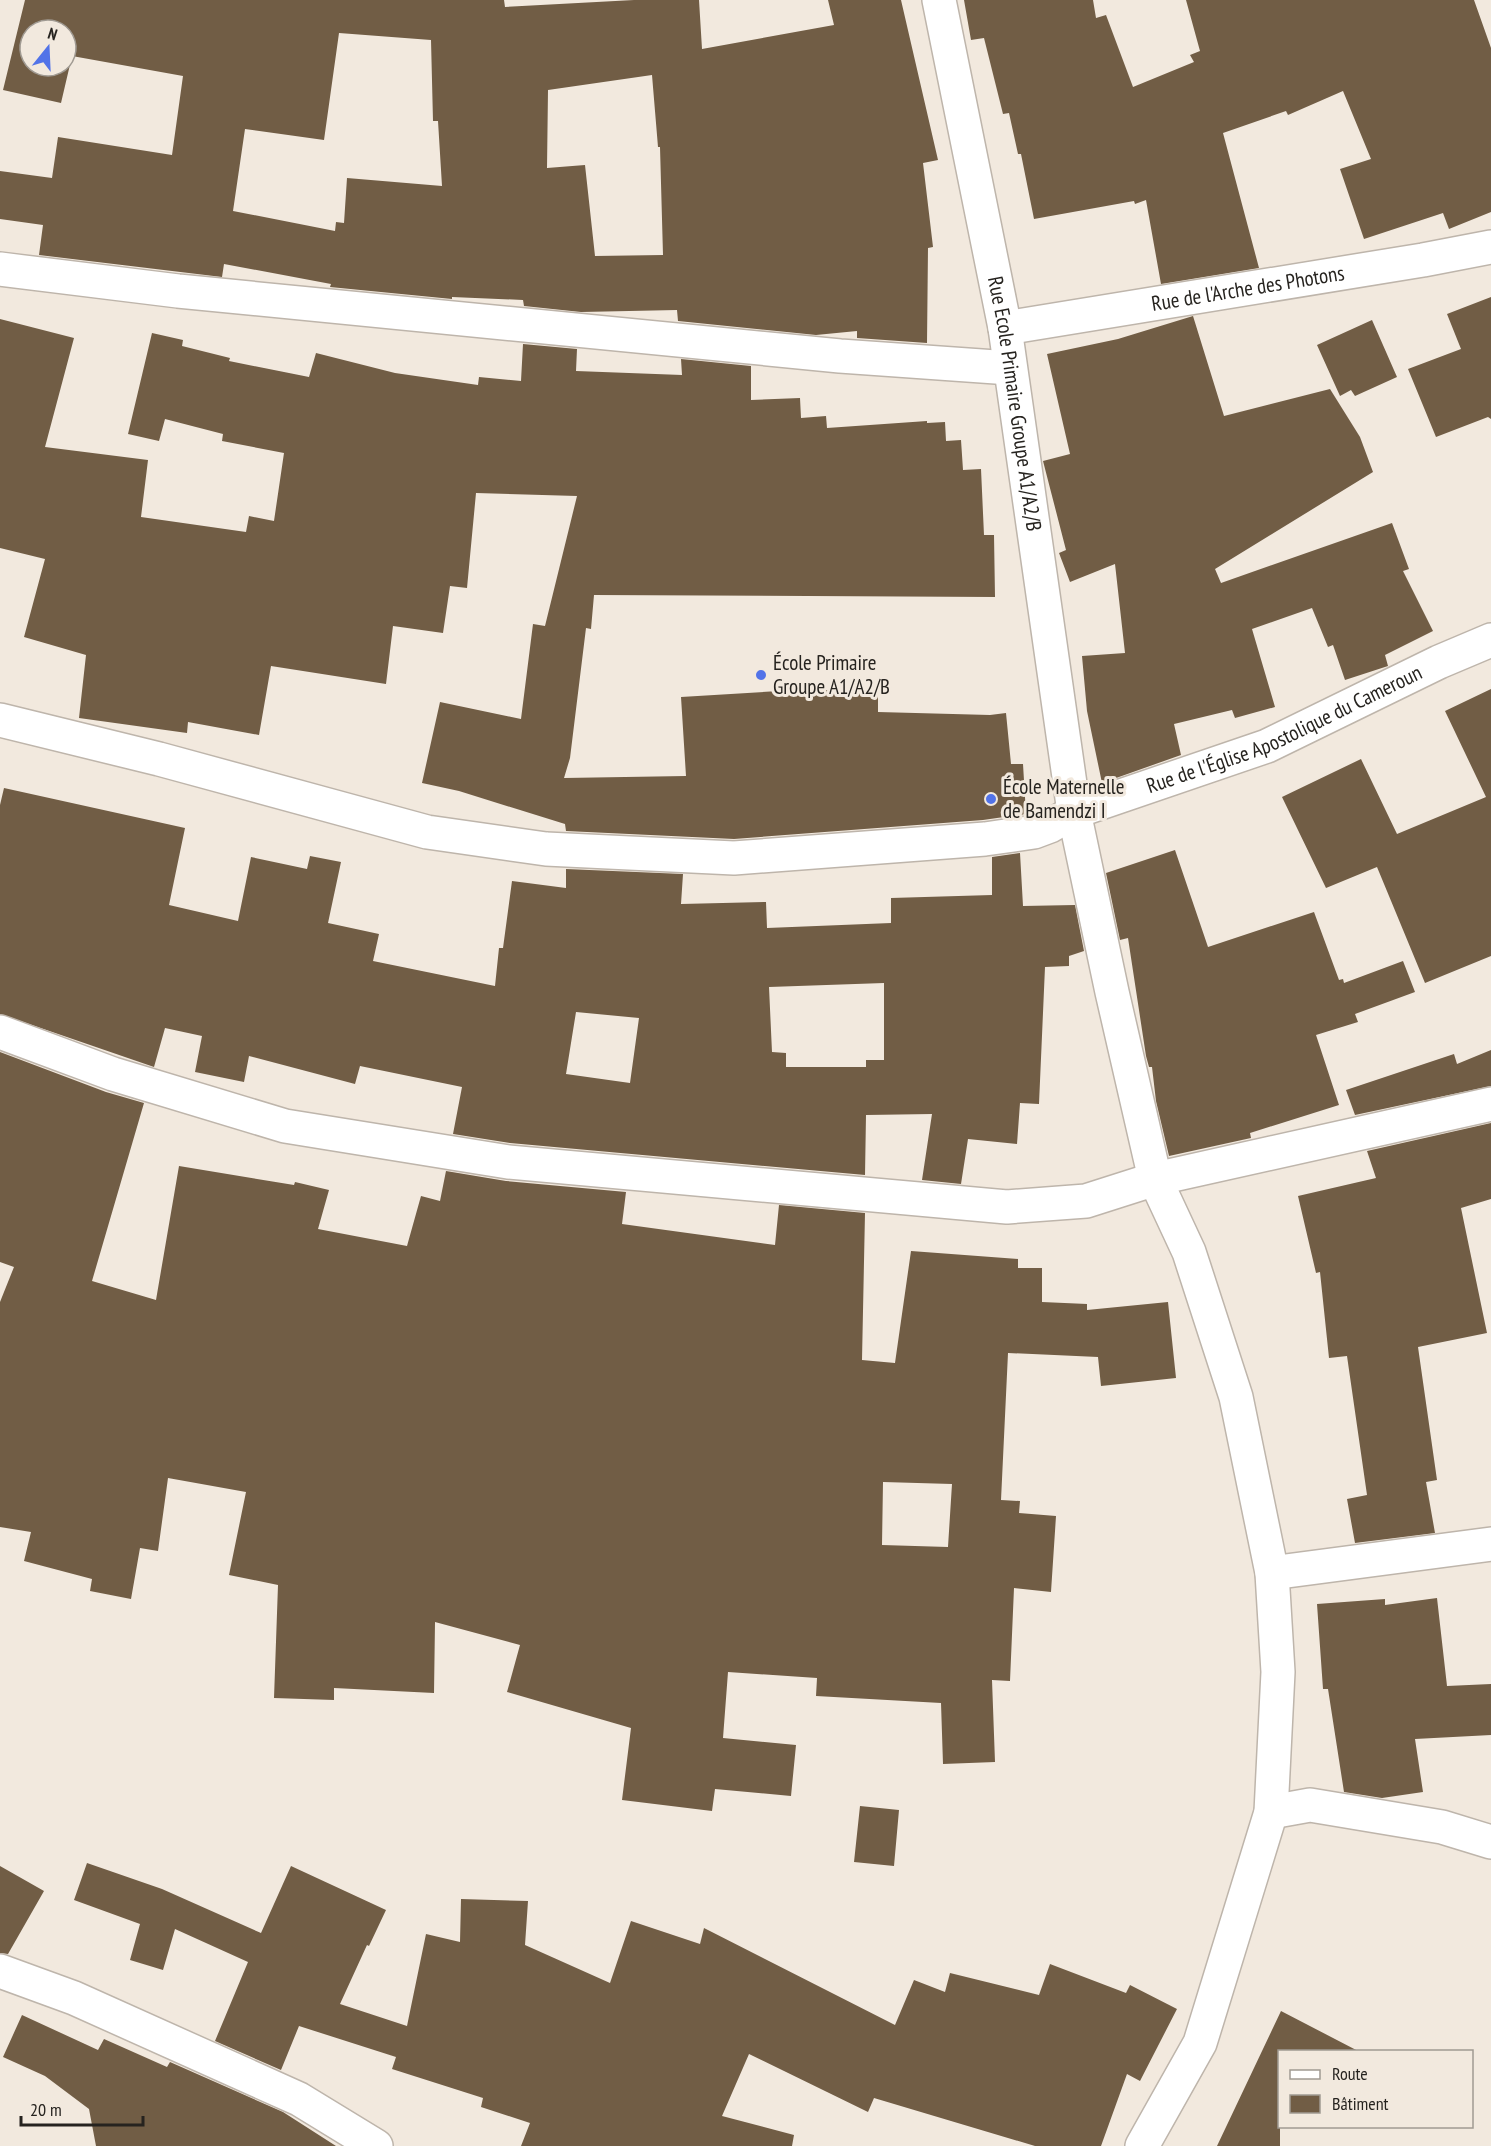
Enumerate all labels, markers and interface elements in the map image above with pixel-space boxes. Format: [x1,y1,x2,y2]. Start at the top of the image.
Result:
north arrow [18,18,78,78]
text: N [45,23,60,45]
street label: Rue de l'Arche des Photons [1149,259,1346,317]
street label: Rue Ecole Primaire Groupe A1/A2/B [982,274,1048,533]
place label: École Primaire Groupe A1/A2/B [773,649,890,700]
street label: Rue de l'Église Apostolique du Cameroun [1143,659,1426,799]
marker: École Primaire Groupe A1/A2/B [754,668,768,682]
place label: École Maternelle de Bamendzi I [1003,773,1124,824]
marker: École Maternelle de Bamendzi I [984,792,998,806]
legend [1278,2050,1473,2128]
text: Route [1332,2062,1368,2085]
scale bar [21,2089,142,2127]
text: Bâtiment [1332,2092,1389,2115]
text: 20 m [30,2098,62,2121]

